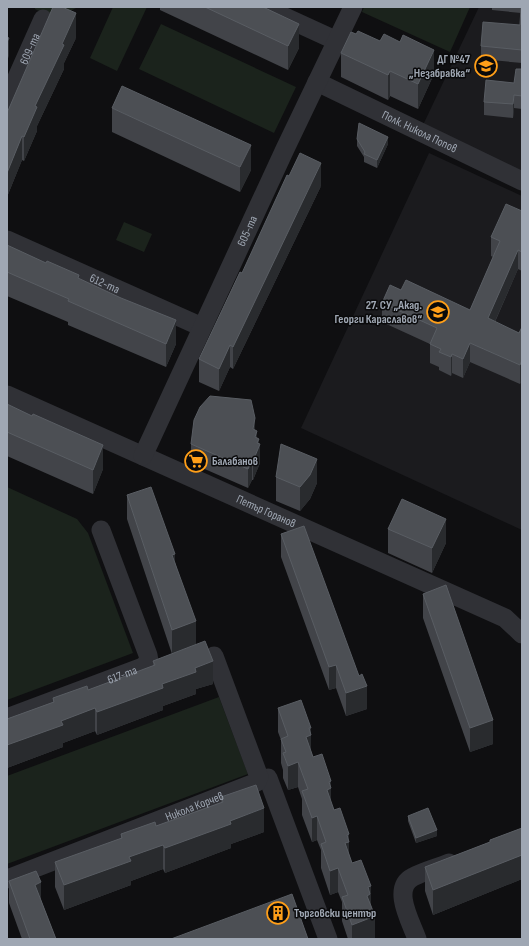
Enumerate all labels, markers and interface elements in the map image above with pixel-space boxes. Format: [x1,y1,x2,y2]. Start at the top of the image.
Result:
street label: 609-та [16,30,43,67]
place label: ДГ №47 „Незабравка“ [409,52,471,81]
school or university icon: ДГ №47 „Незабравка“ [473,53,499,79]
street label: Полк. Никола Попов [380,107,460,156]
street label: 605-та [234,213,261,249]
street label: 612-та [87,270,122,297]
place label: 27. СУ „Акад. Георги Караславов“ [335,298,422,327]
school or university icon: 27. СУ „Акад. Георги Караславов“ [425,299,451,325]
supermarket icon: Балабанов [183,448,209,474]
place label: Балабанов [212,454,258,469]
street label: Петър Горанов [234,491,298,531]
street label: 617-та [105,662,139,687]
street label: Никола Корчев [163,788,226,824]
building icon: Търговски център [265,900,291,926]
place label: Търговски център [294,906,376,921]

